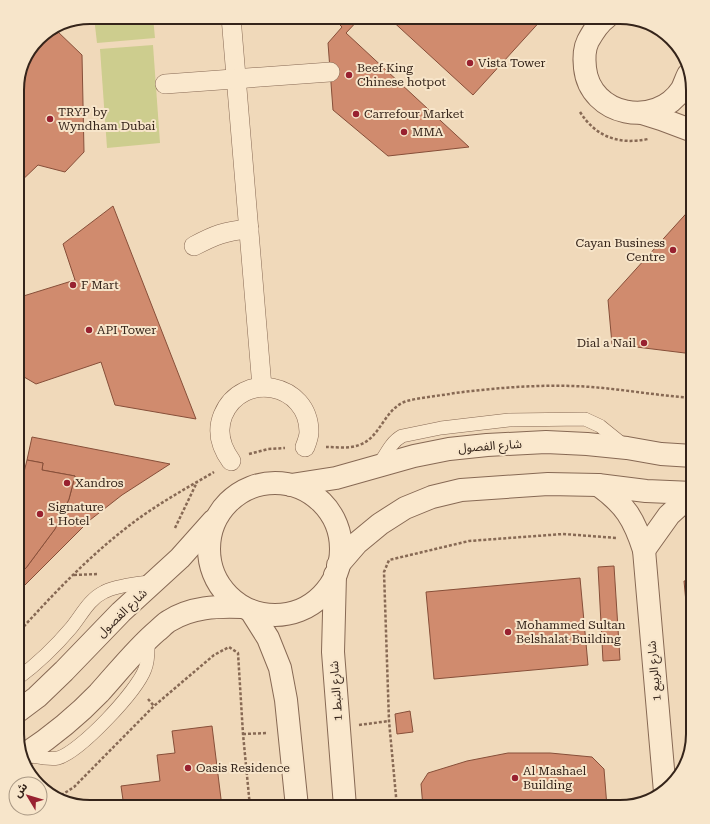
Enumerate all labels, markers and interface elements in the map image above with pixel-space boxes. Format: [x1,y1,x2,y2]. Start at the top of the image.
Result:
place label: Vista Tower [478,56,546,70]
marker: Vista Tower [465,58,475,68]
place label: Beef King Chinese hotpot [357,61,447,89]
marker: Beef King Chinese hotpot [344,70,354,80]
place label: TRYP by Wyndham Dubai [58,105,156,133]
place label: Carrefour Market [364,107,464,121]
marker: Carrefour Market [351,109,361,119]
marker: TRYP by Wyndham Dubai [45,114,55,124]
place label: MMA [412,125,444,139]
marker: MMA [399,127,409,137]
place label: Cayan Business Centre [575,236,665,264]
marker: Cayan Business Centre [668,245,678,255]
place label: F Mart [81,278,119,292]
marker: F Mart [68,280,78,290]
place label: API Tower [97,323,156,337]
marker: API Tower [84,325,94,335]
place label: Dial a Nail [577,336,636,350]
marker: Dial a Nail [639,338,649,348]
street label: شارع الفصول [458,437,522,457]
place label: Xandros [75,476,124,490]
marker: Xandros [62,478,72,488]
place label: Signature 1 Hotel [48,500,104,528]
marker: Signature 1 Hotel [35,509,45,519]
street label: شارع الفصول [94,586,151,642]
place label: Mohammed Sultan Belshalat Building [516,618,626,646]
marker: Mohammed Sultan Belshalat Building [503,627,513,637]
street label: شارع الربيع 1 [644,640,666,702]
street label: شارع النبط 1 [327,660,347,722]
place label: Oasis Residence [196,761,290,775]
marker: Oasis Residence [183,763,193,773]
place label: Al Mashael Building [523,764,586,792]
marker: Al Mashael Building [510,773,520,783]
north arrow [8,776,48,816]
text: ش [11,780,30,800]

